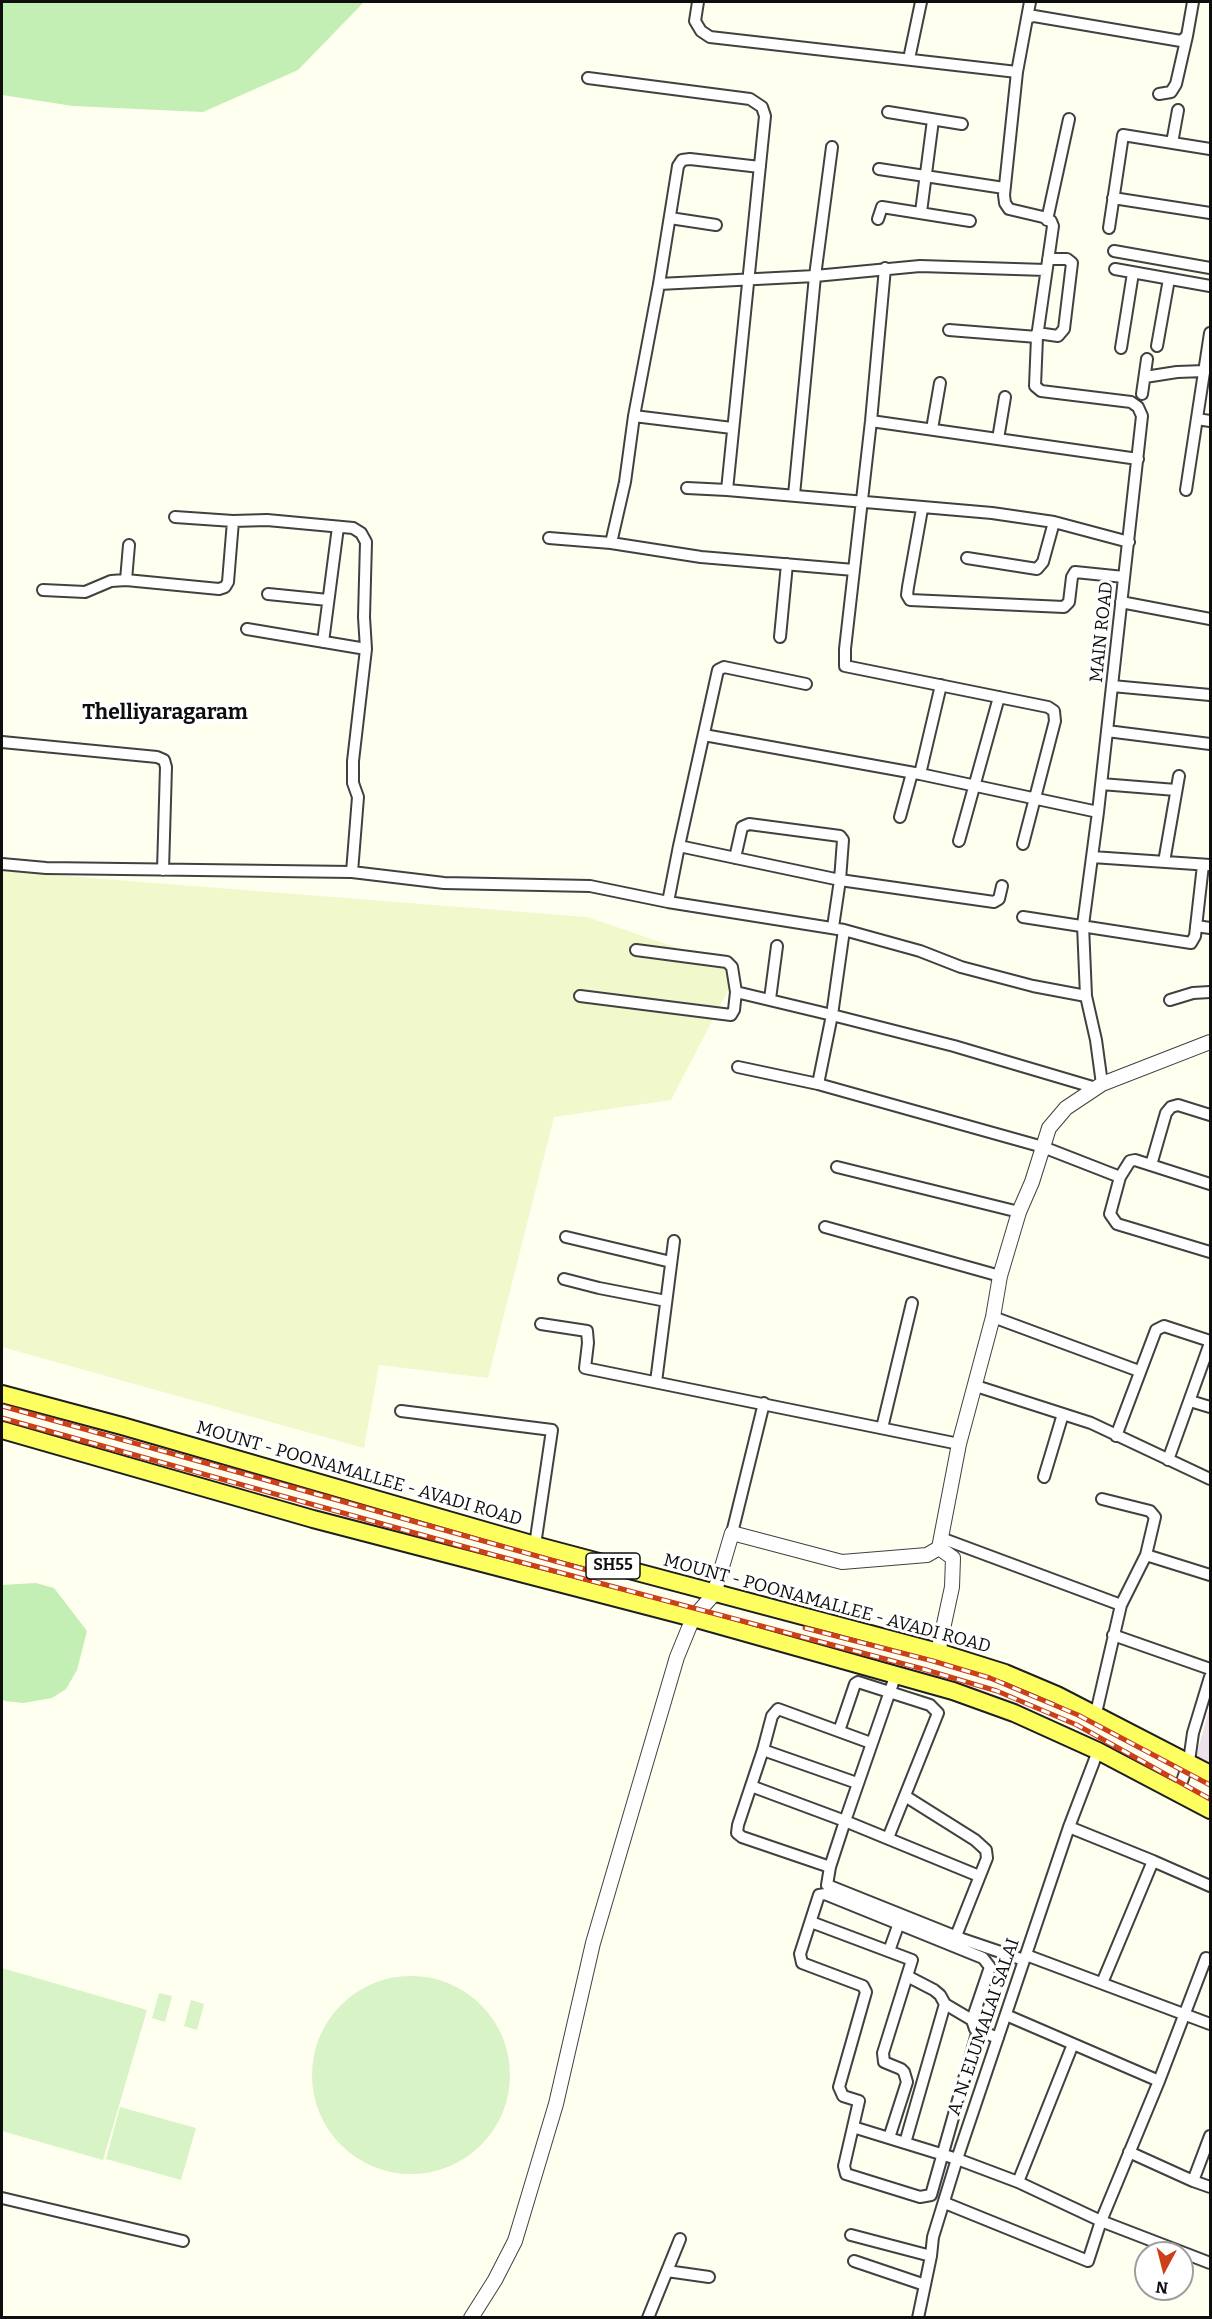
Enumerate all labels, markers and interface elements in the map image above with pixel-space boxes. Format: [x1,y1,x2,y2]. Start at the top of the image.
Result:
street label: MAIN ROAD [1086,580,1118,684]
district label: Thelliyaragaram [82,700,248,726]
street label: MOUNT - POONAMALLEE - AVADI ROAD [194,1417,524,1531]
street label: MOUNT - POONAMALLEE - AVADI ROAD [661,1550,993,1658]
road number: SH55 [586,1553,640,1579]
street label: A. N. ELUMALAI SALAI [944,1936,1024,2118]
north arrow [1134,2241,1194,2301]
text: N [1155,2277,1169,2298]

